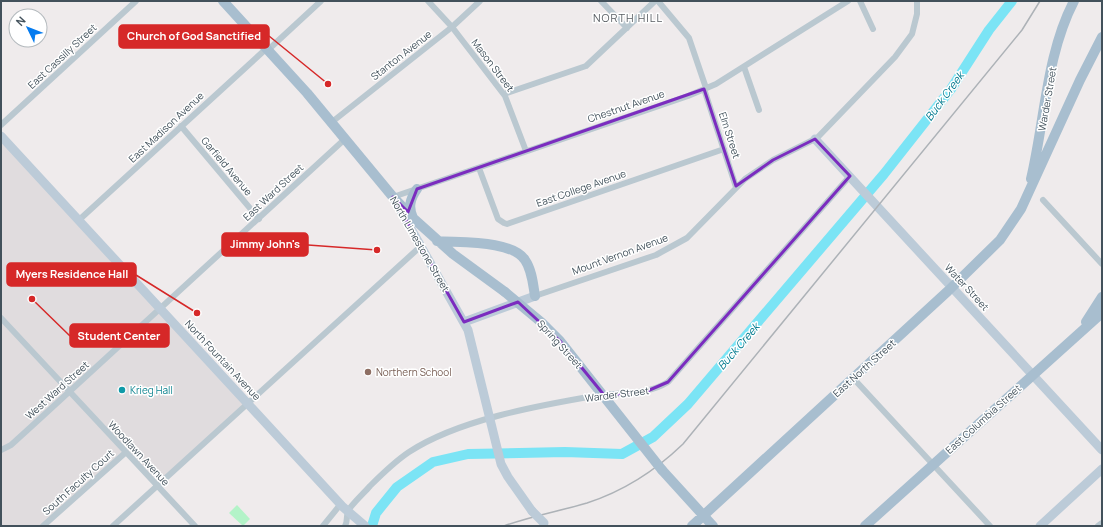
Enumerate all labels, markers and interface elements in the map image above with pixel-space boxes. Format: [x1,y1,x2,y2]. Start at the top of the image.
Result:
north arrow [8,8,48,48]
district label: NORTH HILL [593,10,663,25]
text: N [12,13,29,29]
street label: East Cassilly Street [25,20,99,92]
callout: Church of God Sanctified [119,25,269,48]
street label: Stanton Avenue [368,27,434,83]
text: Church of God Sanctified [127,28,261,43]
street label: Mason Street [469,36,517,94]
street label: Warder Street [1034,66,1060,132]
water label: Buck Creek [921,67,968,123]
street label: Chestnut Avenue [586,86,666,126]
street label: East Madison Avenue [125,88,207,166]
street label: Elm Street [716,110,744,160]
street label: Garfield Avenue [198,134,256,198]
street label: East Ward Street [240,160,306,224]
street label: East College Avenue [534,166,628,210]
street label: North Limestone Street [387,194,453,294]
street label: Mount Vernon Avenue [570,230,670,278]
callout: Jimmy John's [222,233,308,256]
text: Jimmy John's [230,236,300,251]
street label: Water Street [942,261,992,313]
callout: Myers Residence Hall [7,263,136,286]
text: Myers Residence Hall [16,266,128,281]
street label: North Fountain Avenue [182,317,264,403]
street label: Spring Street [534,317,586,371]
water label: Buck Creek [714,318,763,372]
callout: Student Center [70,324,169,347]
text: Student Center [78,328,161,343]
street label: East North Street [830,336,898,400]
street label: West Ward Street [22,358,92,422]
place label: Northern School [376,365,452,379]
marker: Northern School [363,367,373,377]
street label: East Columbia Street [942,381,1024,457]
place label: Krieg Hall [130,383,173,397]
street label: Warder Street [584,383,650,405]
marker: Krieg Hall [117,385,127,395]
street label: Woodlawn Avenue [105,417,173,489]
street label: South Faculty Court [39,446,117,518]

